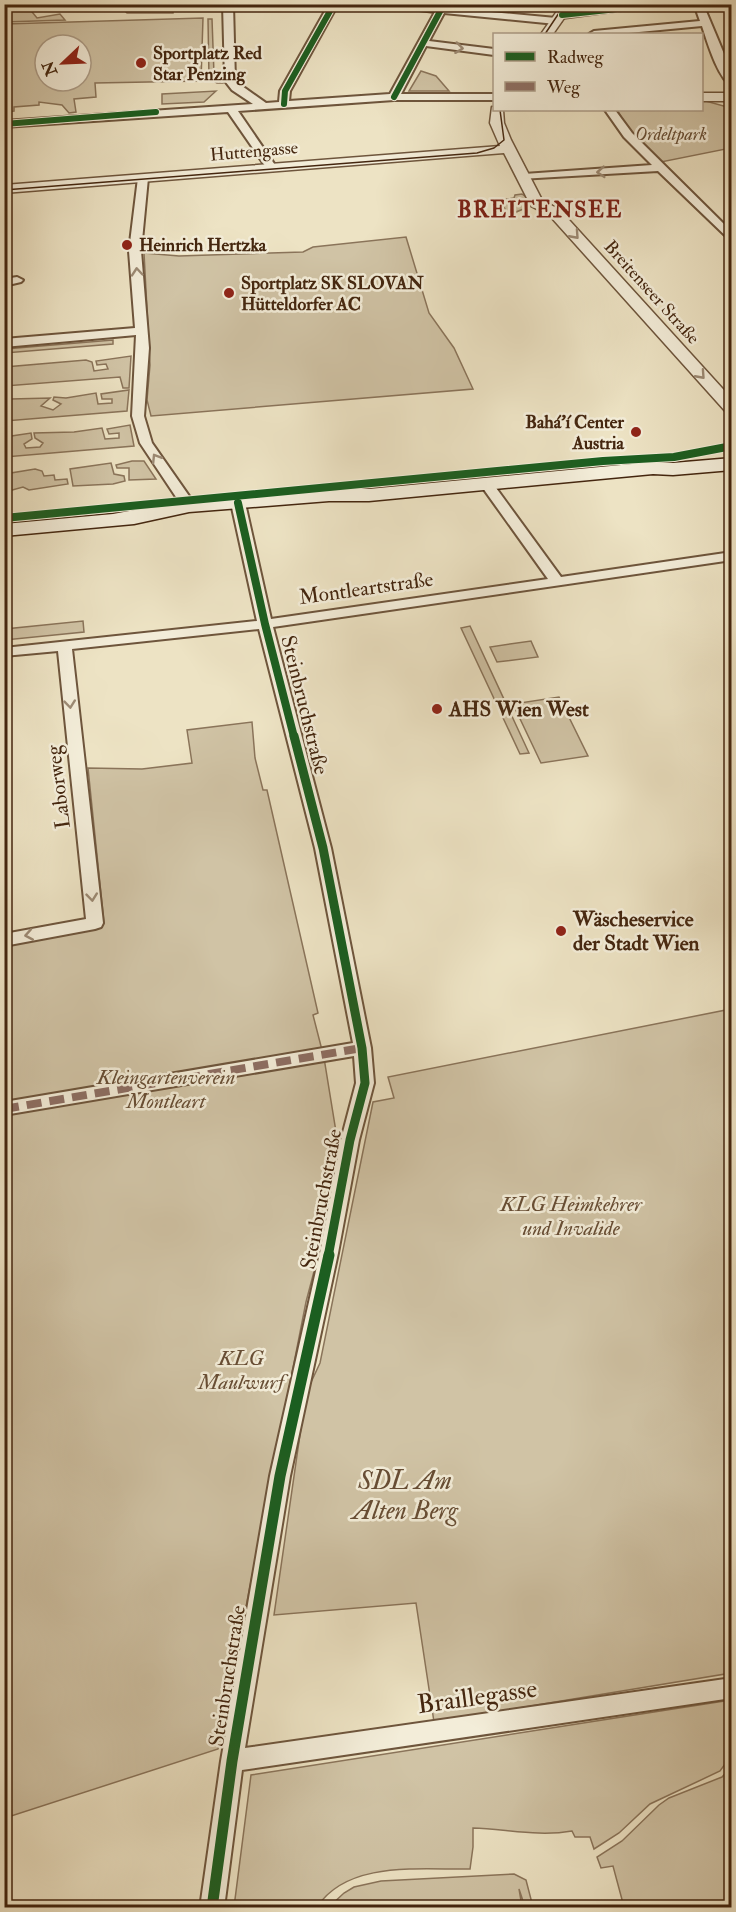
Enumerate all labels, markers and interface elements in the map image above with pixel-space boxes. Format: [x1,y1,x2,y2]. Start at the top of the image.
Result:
north arrow [33,33,93,93]
legend [493,33,703,111]
one-way arrow [454,41,464,53]
place label: Sportplatz Red Star Penzing [153,42,262,86]
text: Radweg [547,46,605,69]
marker: Sportplatz Red Star Penzing [134,56,148,70]
text: N [38,57,63,80]
text: Weg [546,76,581,99]
park label: Ordeltpark [635,123,707,146]
street label: Huttengasse [209,136,300,167]
one-way arrow [596,165,605,178]
district label: BREITENSEE [457,196,623,224]
one-way arrow [568,228,579,239]
place label: Heinrich Hertzka [139,234,267,257]
street label: Breitenseer Straße [599,236,705,349]
marker: Heinrich Hertzka [120,238,134,252]
one-way arrow [131,268,144,277]
place label: Sportplatz SK SLOVAN Hütteldorfer AC [241,272,424,316]
marker: Sportplatz SK SLOVAN Hütteldorfer AC [222,286,236,300]
one-way arrow [694,369,705,379]
place label: Bahá'í Center Austria [525,411,625,455]
marker: Bahá'í Center Austria [629,425,643,439]
one-way arrow [151,454,163,464]
street label: Montleartstraße [297,566,435,611]
street label: Steinbruchstraße [274,633,335,778]
place label: AHS Wien West [448,696,589,723]
one-way arrow [63,699,76,708]
marker: AHS Wien West [430,702,444,716]
street label: Laborweg [40,743,77,830]
one-way arrow [85,893,98,902]
place label: Wäscheservice der Stadt Wien [572,906,700,957]
marker: Wäscheservice der Stadt Wien [554,924,568,938]
one-way arrow [24,928,34,941]
park label: Kleingartenverein Montleart [96,1064,235,1115]
street label: Steinbruchstraße [295,1126,348,1272]
park label: KLG Heimkehrer und Invalide [499,1191,643,1242]
park label: KLG Maulwurf [196,1345,289,1396]
park label: SDL Am Alten Berg [349,1465,459,1527]
street label: Steinbruchstraße [203,1603,252,1749]
street label: Braillegasse [415,1673,539,1721]

